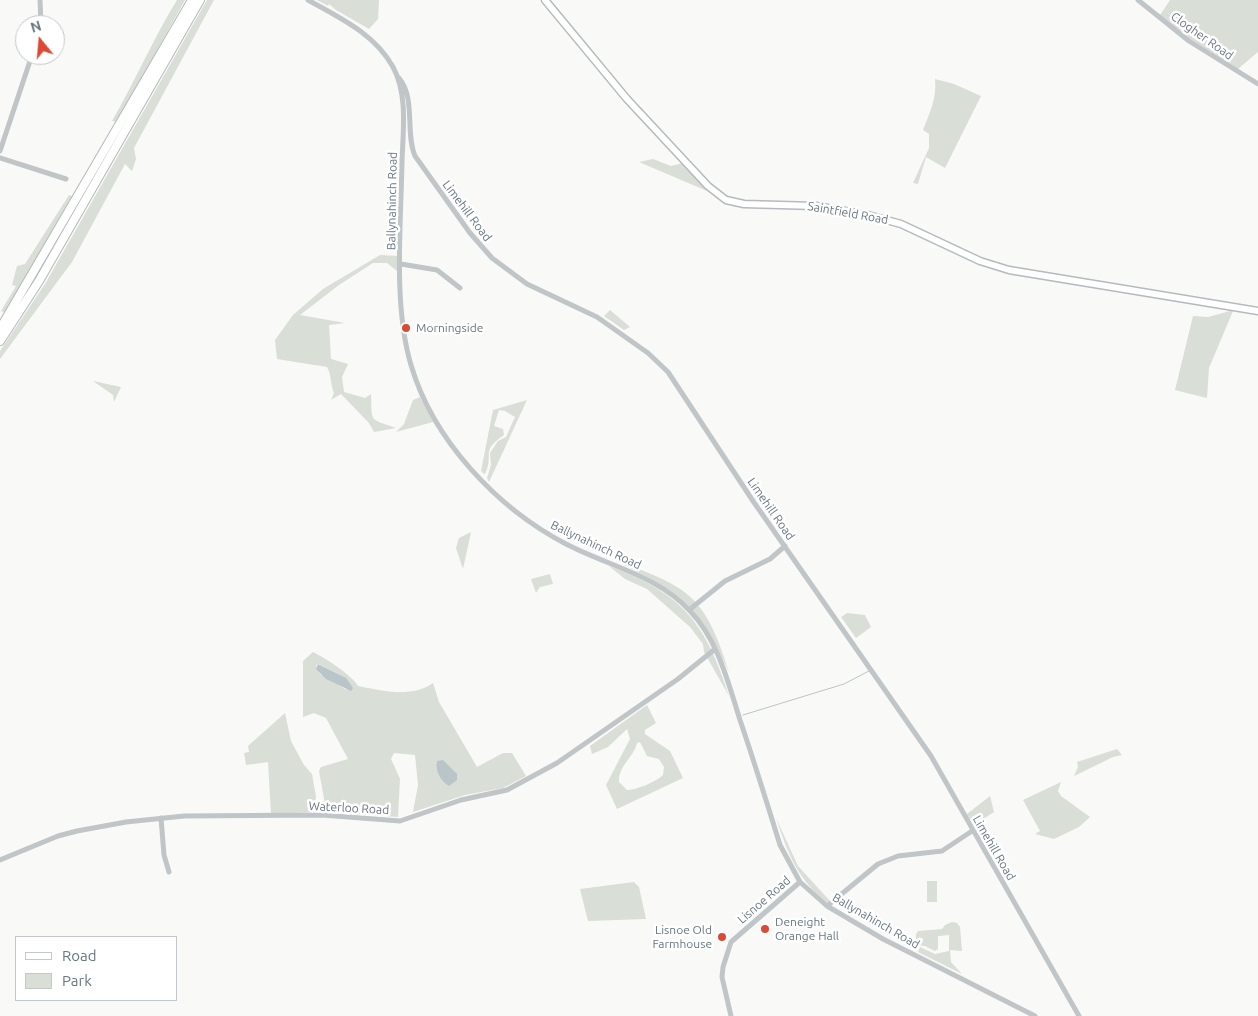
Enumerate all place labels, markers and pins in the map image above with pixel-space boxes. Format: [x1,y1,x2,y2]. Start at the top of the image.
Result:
place label: Morningside [416,321,483,335]
marker: Morningside [400,322,412,334]
place label: Deneight Orange Hall [775,915,839,943]
place label: Lisnoe Old Farmhouse [653,923,712,951]
marker: Deneight Orange Hall [759,923,771,935]
marker: Lisnoe Old Farmhouse [716,931,728,943]

